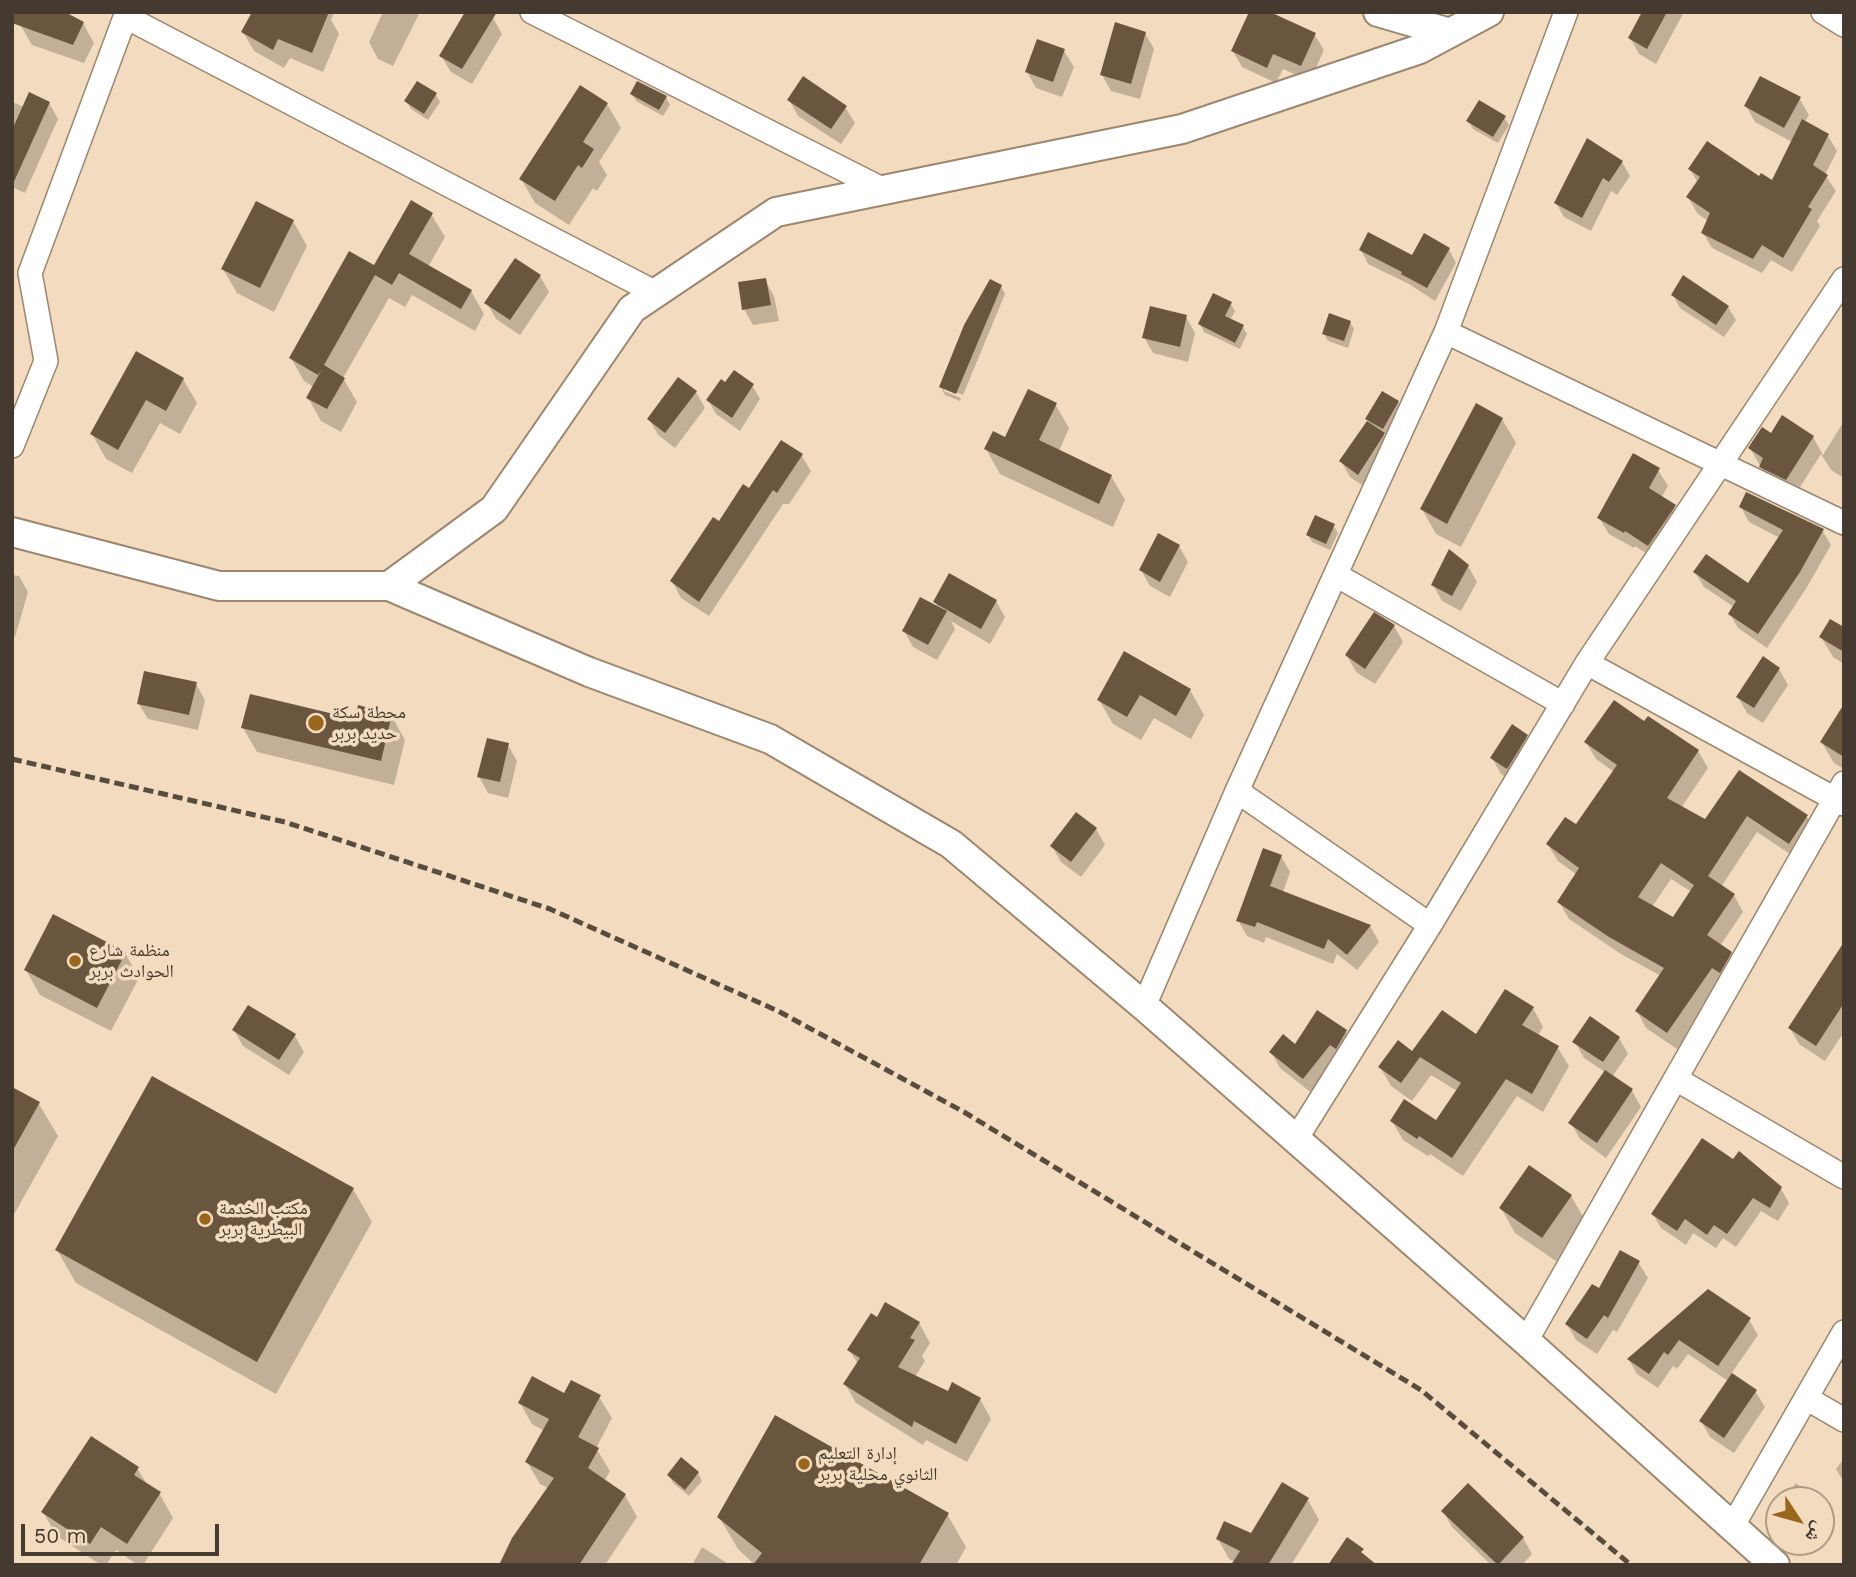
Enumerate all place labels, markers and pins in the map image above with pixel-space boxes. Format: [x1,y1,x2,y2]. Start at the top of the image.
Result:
place label: محطة سكة حديد بربر [332,702,406,744]
marker: محطة سكة حديد بربر [306,713,326,733]
place label: منظمة شارع الحوادث بربر [89,940,174,982]
marker: منظمة شارع الحوادث بربر [67,953,83,969]
place label: مكتب الخدمة البيطرية بربر [219,1198,308,1240]
marker: مكتب الخدمة البيطرية بربر [197,1211,213,1227]
place label: إدارة التعليم الثانوي محلية بربر [818,1443,938,1486]
marker: إدارة التعليم الثانوي محلية بربر [796,1456,812,1472]

